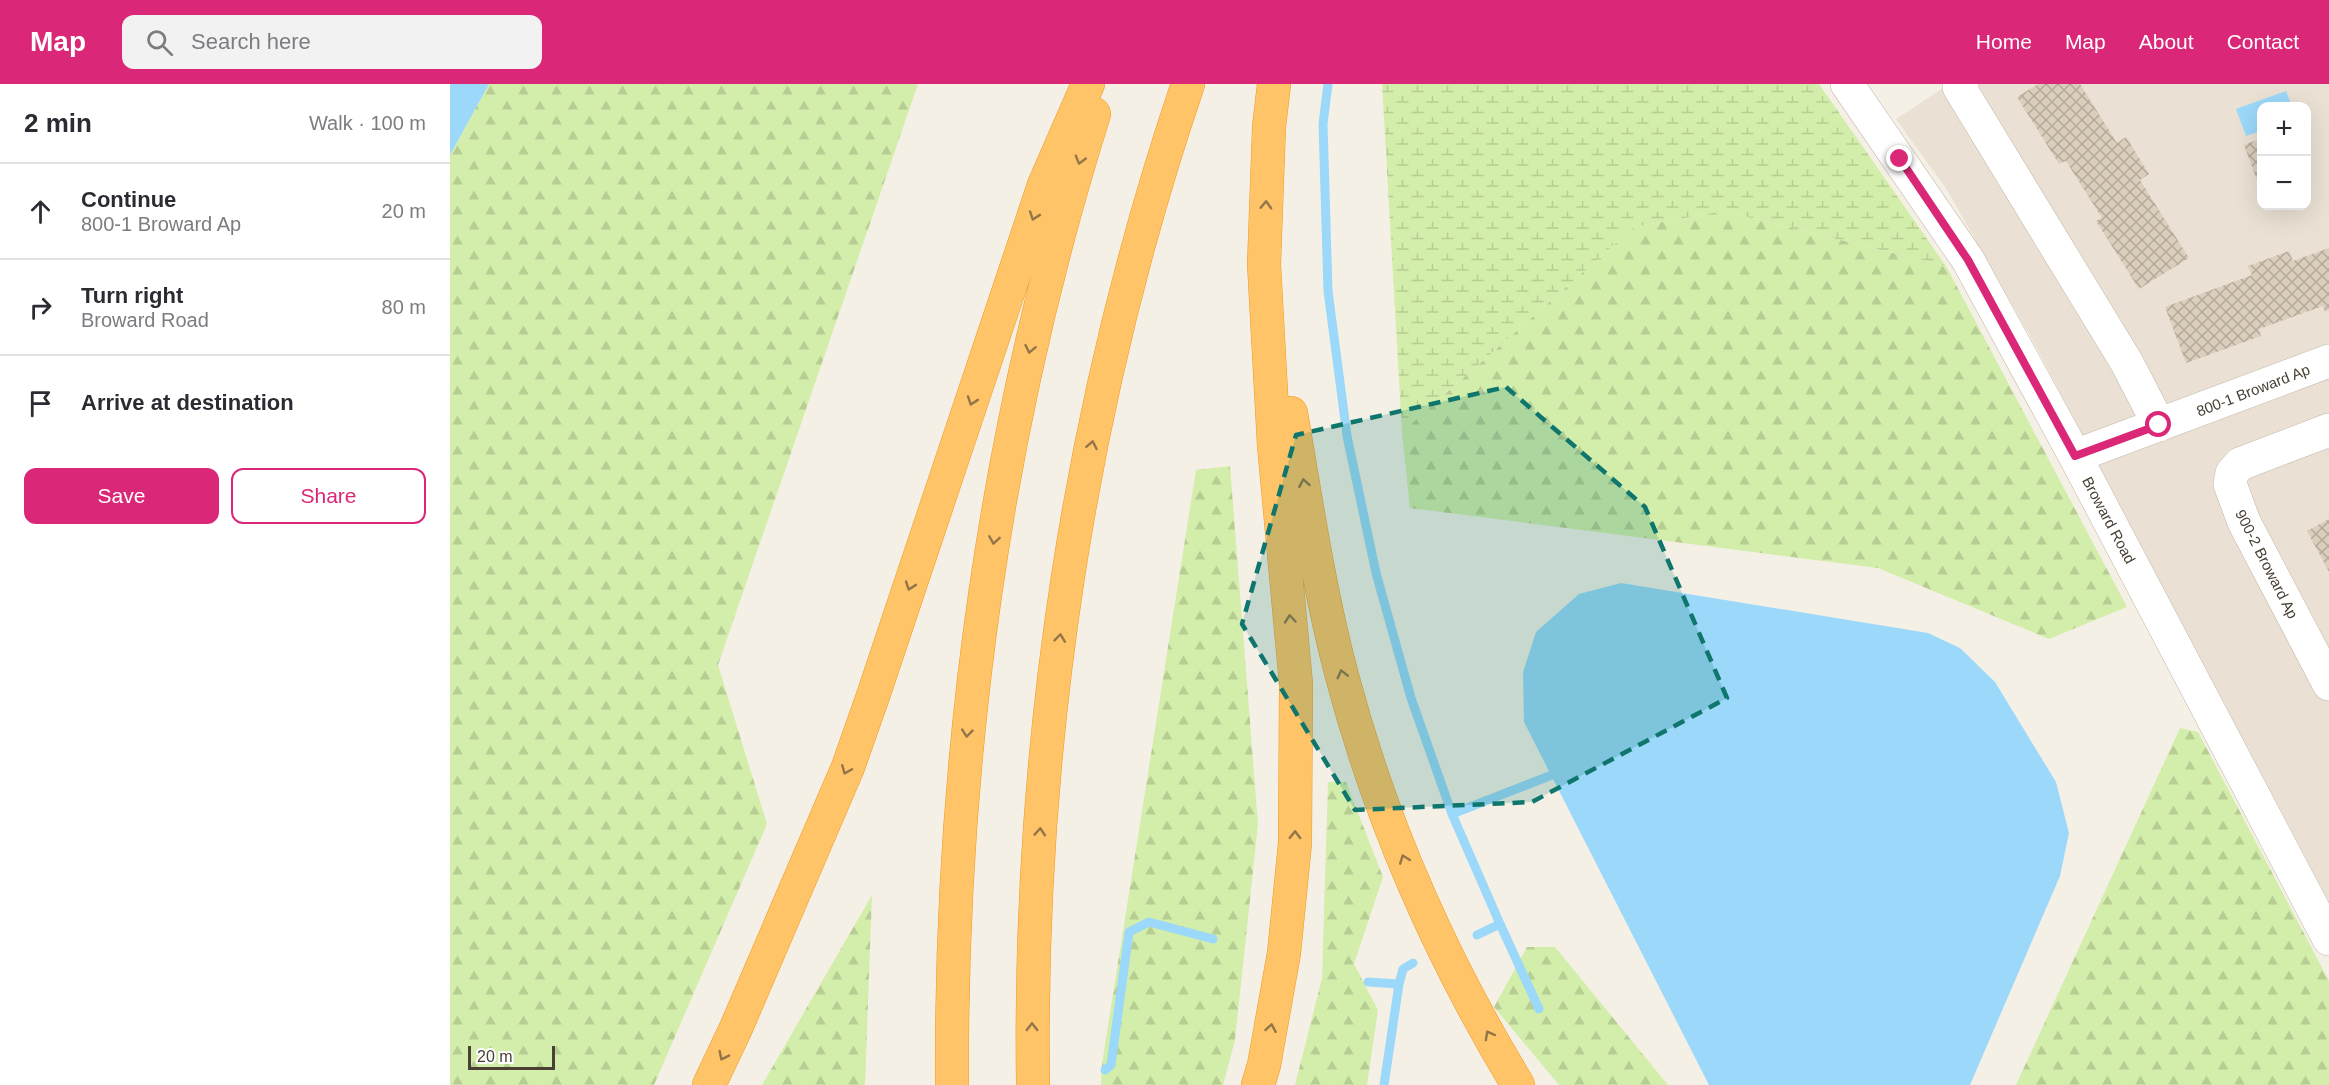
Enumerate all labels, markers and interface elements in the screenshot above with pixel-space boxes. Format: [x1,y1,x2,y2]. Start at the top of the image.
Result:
search box [122,15,542,69]
text: Map [30,26,86,57]
icon: search [143,26,176,59]
text: Search here [191,29,311,54]
text: Home [1976,30,2032,53]
text: Map [2065,30,2106,53]
text: About [2139,30,2194,53]
text: Contact [2227,30,2299,53]
map controls [2257,102,2311,210]
button: + [2257,102,2311,156]
text: 2 min [24,108,92,138]
text: Walk · 100 m [309,112,426,134]
route end [1886,145,1912,171]
one-way arrow [1075,154,1087,165]
button: − [2257,156,2311,210]
text: Continue [81,187,176,212]
icon: ahead [24,195,57,228]
text: 20 m [382,200,426,222]
one-way arrow [1260,201,1273,210]
one-way arrow [1029,210,1042,221]
text: 800-1 Broward Ap [81,213,241,235]
text: Turn right [81,283,183,308]
icon: right [24,291,57,324]
text: 80 m [382,296,426,318]
text: Broward Road [81,309,209,331]
one-way arrow [1024,343,1037,353]
street label: 800-1 Broward Ap [2194,361,2312,419]
icon: arrive [24,387,57,420]
text: Arrive at destination [81,390,294,415]
one-way arrow [967,395,980,406]
route start [2145,411,2171,437]
one-way arrow [1085,441,1098,451]
button: Save [24,468,219,524]
button: Share [231,468,426,524]
street label: Broward Road [2079,474,2139,566]
one-way arrow [1298,479,1310,488]
street label: 900-2 Broward Ap [2232,507,2302,621]
one-way arrow [988,535,1000,545]
one-way arrow [905,580,918,591]
one-way arrow [1284,614,1297,623]
one-way arrow [1053,633,1066,642]
one-way arrow [1336,670,1349,680]
one-way arrow [961,729,974,738]
one-way arrow [841,764,853,775]
one-way arrow [1033,827,1046,836]
one-way arrow [1289,830,1301,839]
one-way arrow [1399,854,1411,865]
one-way arrow [1026,1022,1039,1031]
one-way arrow [1264,1023,1276,1033]
one-way arrow [1485,1030,1496,1041]
scale bar [468,1043,555,1070]
text: 20 m [477,1048,513,1065]
one-way arrow [718,1050,730,1061]

